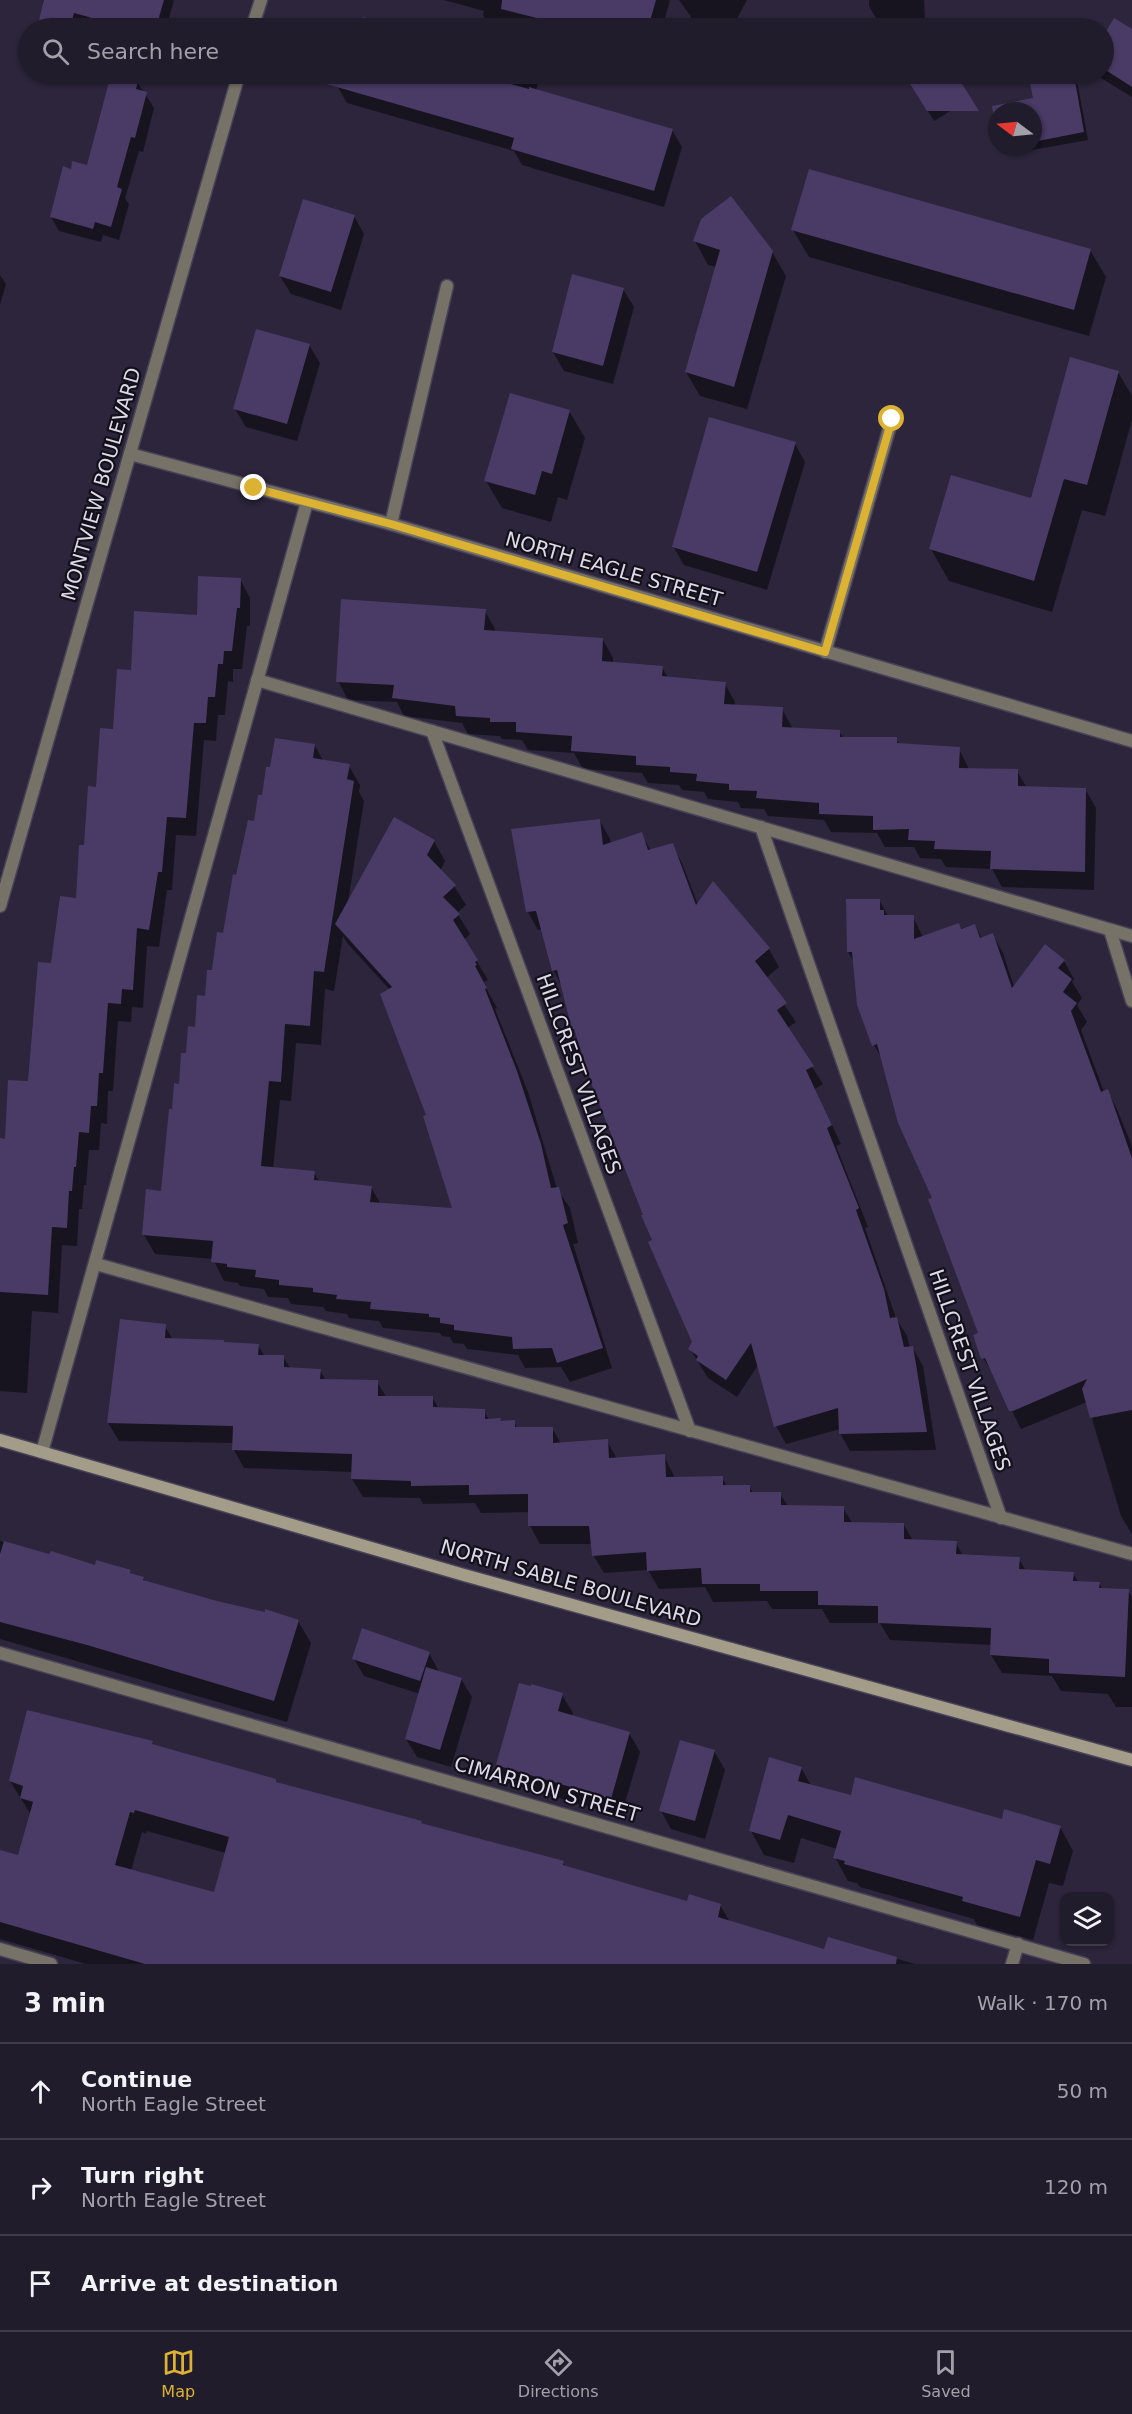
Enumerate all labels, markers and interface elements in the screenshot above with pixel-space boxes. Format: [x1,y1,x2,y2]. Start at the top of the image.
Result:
search box [18,18,1114,84]
icon: search [39,35,72,68]
text: Search here [87,39,219,64]
north arrow [988,102,1042,156]
street label: MONTVIEW BOULEVARD [56,365,146,603]
route start [878,405,904,431]
route end [240,474,266,500]
street label: NORTH EAGLE STREET [503,527,726,612]
street label: HILLCREST VILLAGES [532,971,626,1177]
street label: HILLCREST VILLAGES [924,1266,1016,1474]
street label: NORTH SABLE BOULEVARD [438,1534,704,1632]
street label: CIMARRON STREET [451,1751,643,1827]
map controls [1060,1892,1114,1946]
button: layers [1060,1892,1114,1946]
text: 3 min [24,1988,106,2018]
text: Walk · 170 m [977,1991,1108,2015]
text: Continue [81,2067,192,2092]
icon: ahead [24,2075,57,2108]
text: 50 m [1057,2079,1108,2103]
text: North Eagle Street [81,2092,266,2116]
text: Turn right [81,2163,204,2188]
icon: right [24,2171,57,2204]
text: 120 m [1044,2175,1108,2199]
text: North Eagle Street [81,2188,266,2212]
icon: arrive [24,2267,57,2300]
text: Arrive at destination [81,2271,338,2296]
tab: Map [161,2346,195,2401]
tab: Directions [518,2346,598,2401]
tab: Saved [921,2346,971,2401]

